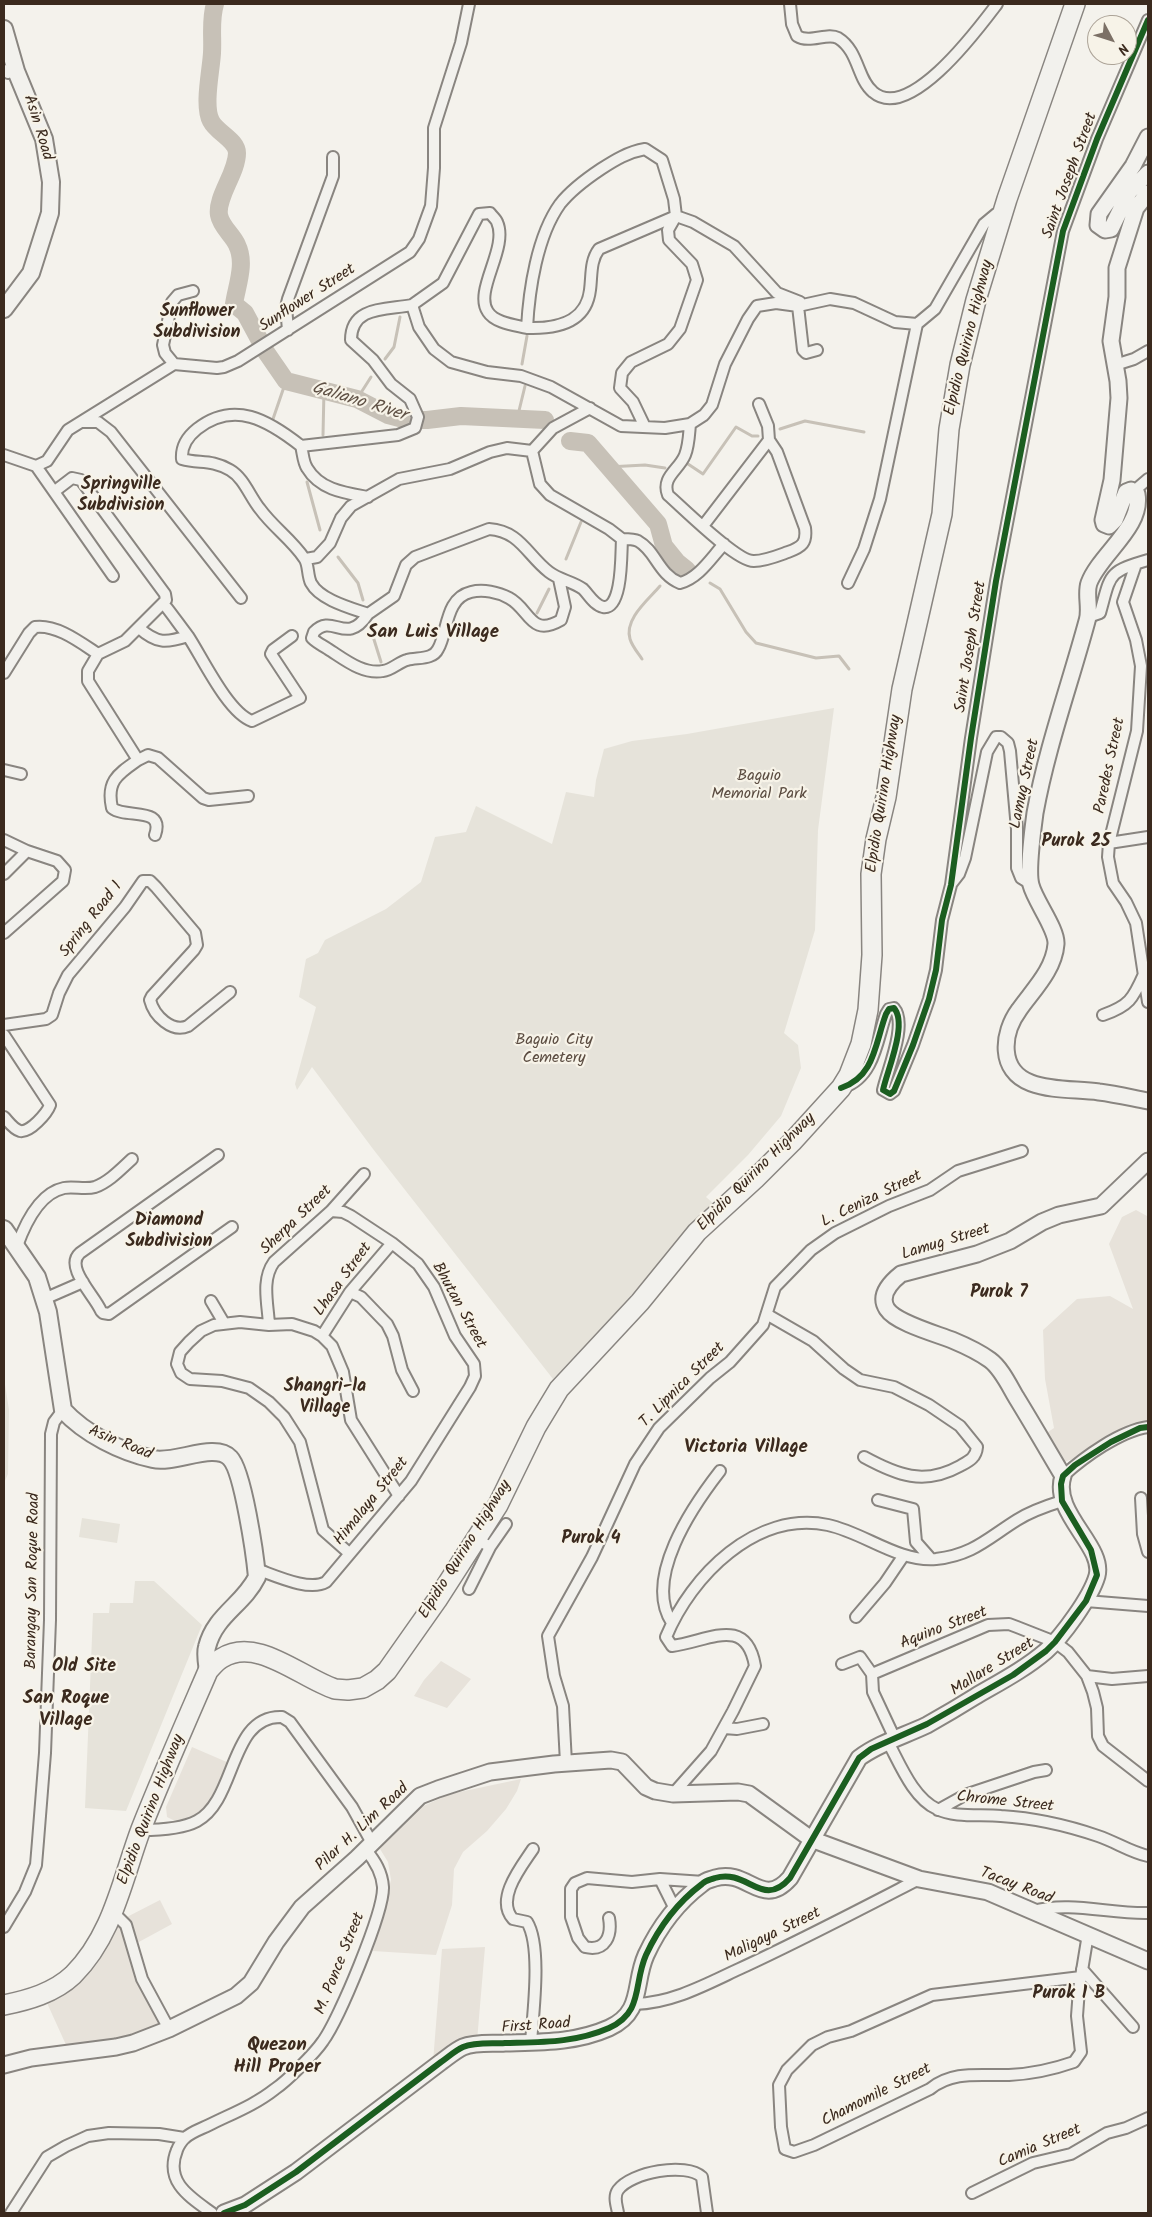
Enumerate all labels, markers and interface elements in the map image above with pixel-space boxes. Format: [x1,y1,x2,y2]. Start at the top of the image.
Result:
north arrow [1087,15,1137,65]
text: N [1111,39,1134,59]
street label: Asin Road [18,93,56,163]
street label: Saint Joseph Street [1039,110,1103,242]
street label: Elpidio Quirino Highway [941,258,999,418]
street label: Sunflower Street [256,261,360,337]
district label: Sunflower Subdivision [154,302,240,344]
water label: Galiano River [309,378,409,428]
district label: Springville Subdivision [78,475,164,518]
street label: Saint Joseph Street [952,580,992,714]
district label: San Luis Village [367,623,499,645]
street label: Elpidio Quirino Highway [863,714,907,874]
street label: Paredes Street [1091,716,1131,816]
street label: Lamug Street [1007,737,1045,831]
park label: Baguio Memorial Park [711,767,807,805]
district label: Purok 25 [1042,832,1110,854]
street label: Spring Road 1 [56,878,128,962]
park label: Baguio City Cemetery [515,1031,593,1069]
street label: Elpidio Quirino Highway [694,1110,820,1236]
street label: L. Ceniza Street [819,1167,925,1233]
street label: Sherpa Street [257,1182,337,1260]
district label: Diamond Subdivision [126,1211,212,1254]
street label: Lamug Street [900,1220,992,1266]
street label: Lhasa Street [311,1240,377,1320]
street label: Bhutan Street [426,1260,490,1352]
district label: Purok 7 [970,1283,1028,1305]
street label: T. Lipnica Street [636,1339,730,1433]
district label: Shangri-la Village [284,1377,366,1420]
street label: Asin Road [85,1422,155,1466]
district label: Victoria Village [684,1438,808,1460]
street label: Himalaya Street [330,1454,414,1550]
street label: Elpidio Quirino Highway [416,1477,516,1623]
street label: Barangay San Roque Road [23,1493,45,1669]
district label: Purok 4 [562,1529,620,1551]
street label: Aquino Street [898,1604,990,1654]
street label: Mallare Street [948,1635,1038,1701]
district label: Old Site [52,1657,116,1679]
district label: San Roque Village [23,1689,109,1733]
street label: Elpidio Quirino Highway [114,1732,190,1888]
street label: Pilar H. Lim Road [312,1780,414,1876]
street label: Chrome Street [955,1788,1055,1818]
street label: Tacay Road [977,1864,1055,1910]
street label: Maligaya Street [722,1904,824,1968]
street label: M. Ponce Street [312,1910,370,2018]
district label: Purok 1 B [1033,1984,1105,2006]
street label: First Road [501,2015,571,2039]
district label: Quezon Hill Proper [233,2036,321,2080]
street label: Chamomile Street [819,2060,935,2132]
street label: Camia Street [996,2121,1084,2173]

